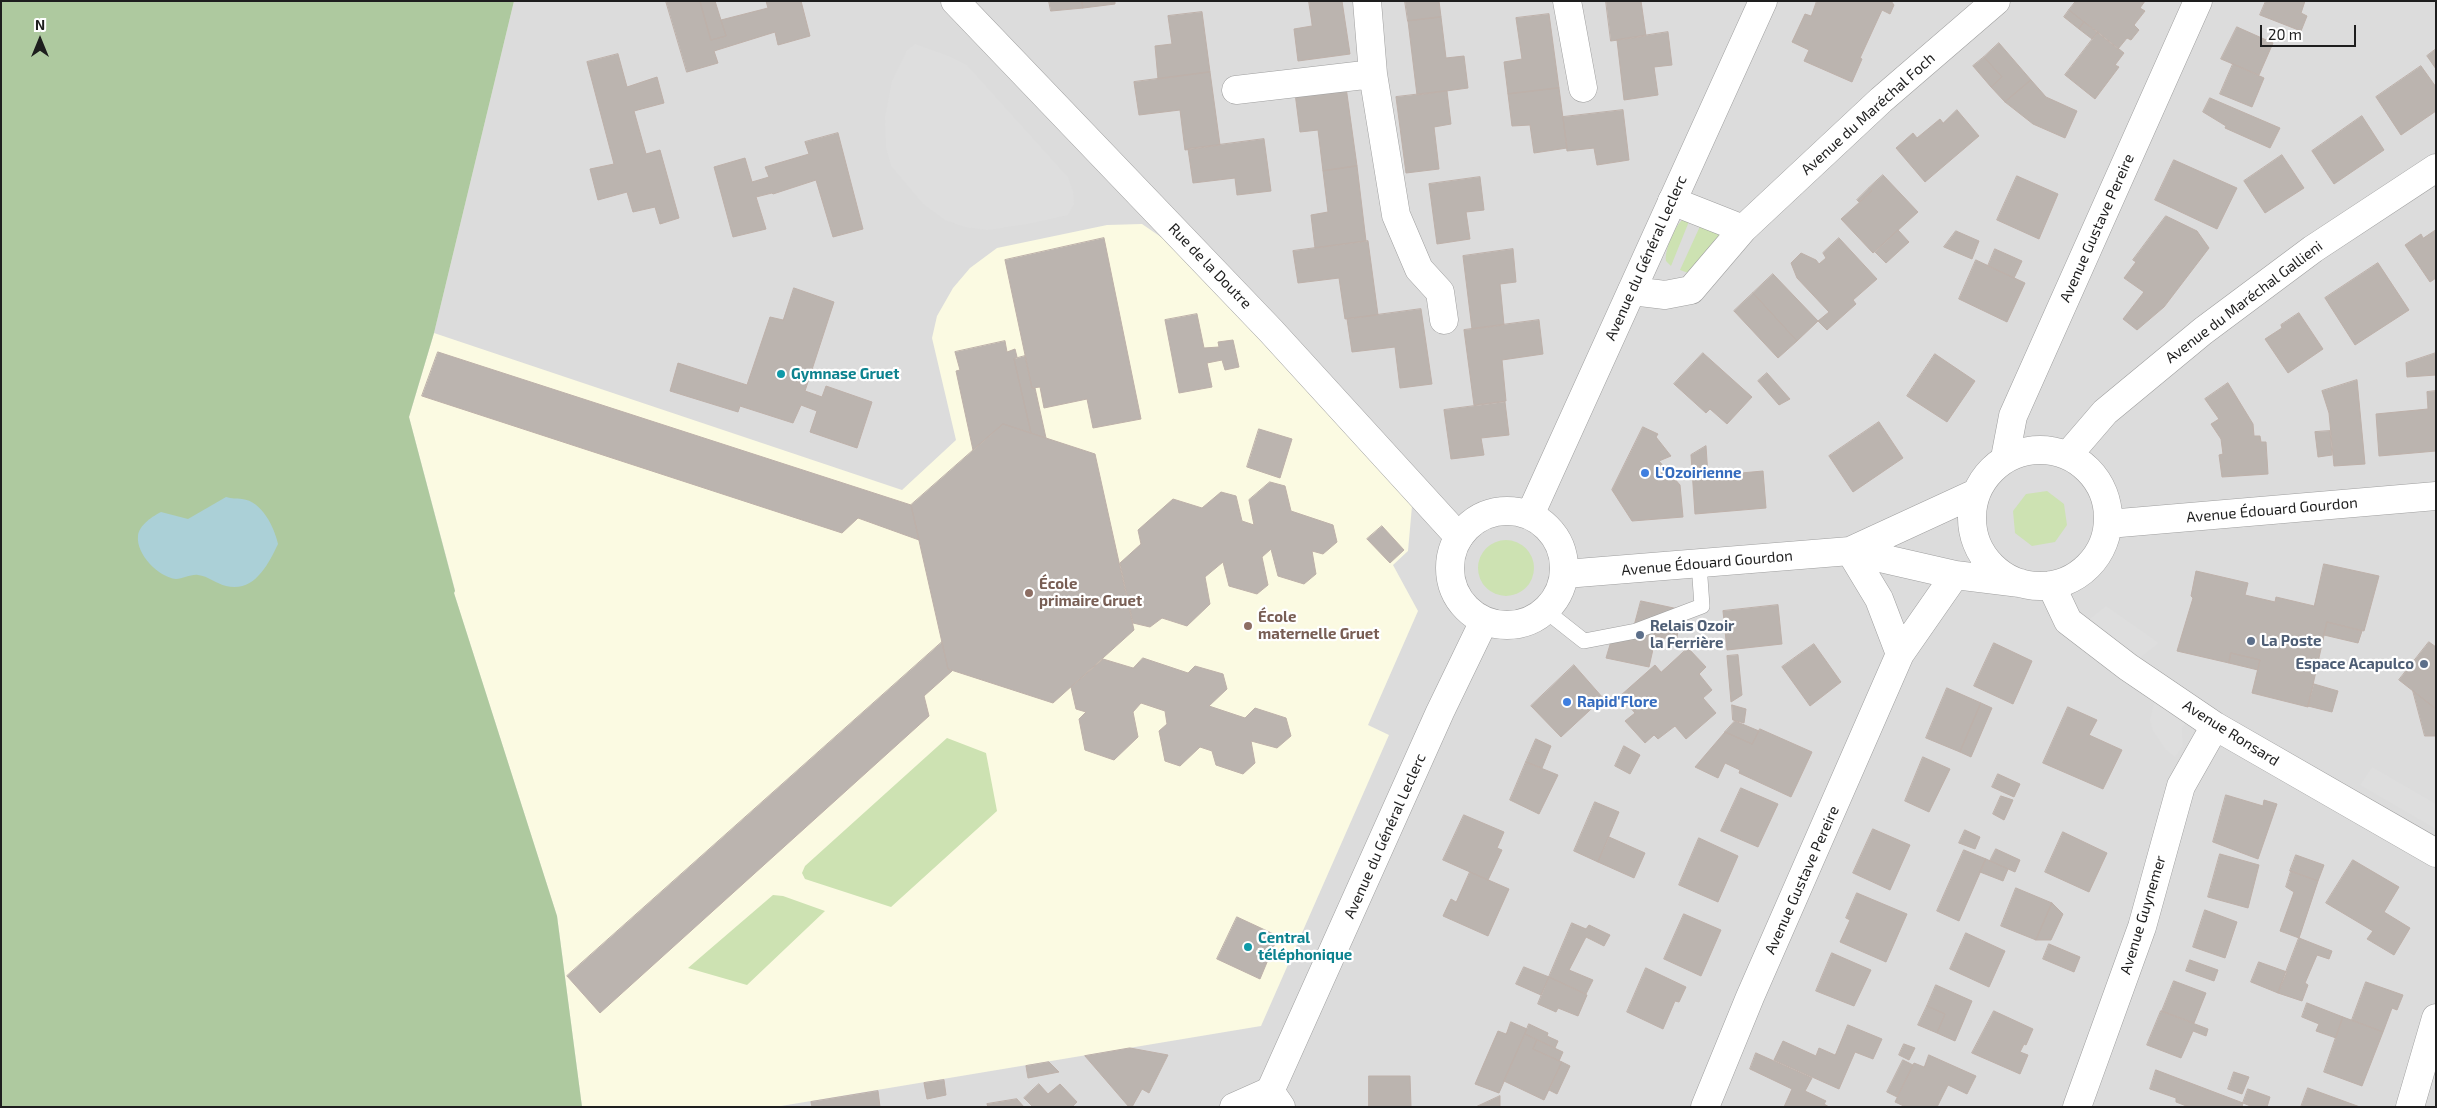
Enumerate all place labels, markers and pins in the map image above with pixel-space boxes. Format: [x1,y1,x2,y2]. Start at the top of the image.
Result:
place label: Gymnase Gruet [791,365,899,383]
marker: Gymnase Gruet [775,368,787,380]
place label: L'Ozoirienne [1655,464,1741,482]
marker: L'Ozoirienne [1639,467,1651,479]
place label: École primaire Gruet [1039,575,1142,610]
marker: École primaire Gruet [1023,587,1035,599]
place label: École maternelle Gruet [1258,608,1379,643]
place label: Relais Ozoir la Ferrière [1650,617,1734,652]
marker: École maternelle Gruet [1242,620,1254,632]
marker: Relais Ozoir la Ferrière [1634,629,1646,641]
place label: La Poste [2261,632,2321,650]
marker: La Poste [2245,635,2257,647]
place label: Espace Acapulco [2295,655,2414,673]
marker: Espace Acapulco [2418,658,2430,670]
place label: Rapid'Flore [1577,693,1657,711]
marker: Rapid'Flore [1561,696,1573,708]
place label: Central téléphonique [1258,929,1352,964]
marker: Central téléphonique [1242,941,1254,953]

